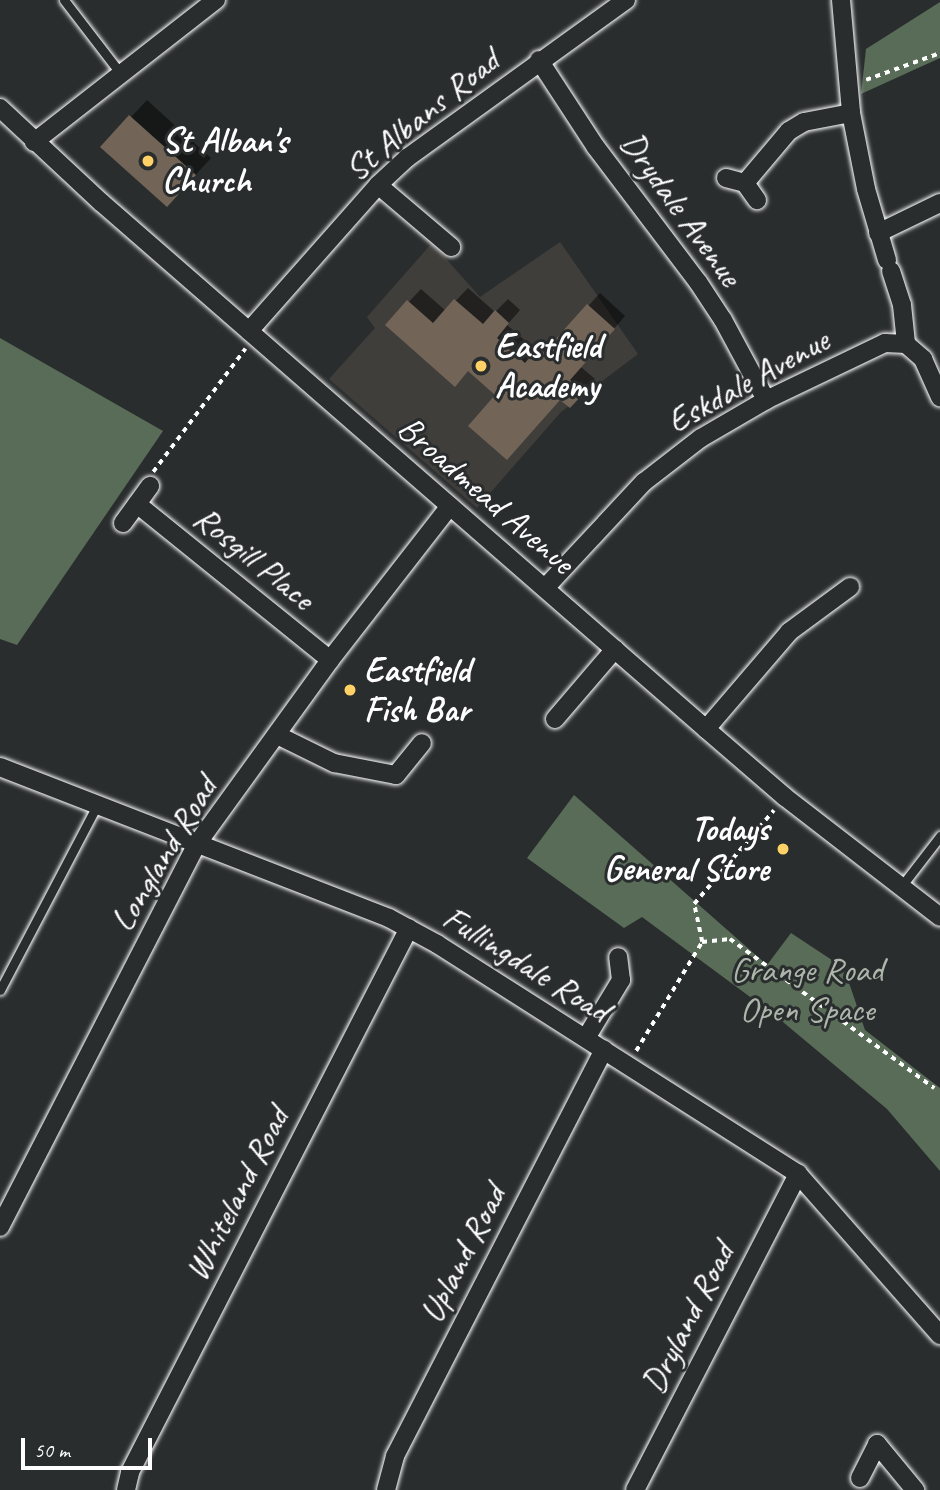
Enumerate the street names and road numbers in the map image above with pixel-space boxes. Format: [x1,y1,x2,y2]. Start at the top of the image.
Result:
street label: St Albans Road [336,40,508,190]
street label: Drydale Avenue [611,124,751,294]
street label: Eskdale Avenue [660,319,836,443]
street label: Broadmead Avenue [389,407,583,583]
street label: Rosgill Place [185,497,323,619]
street label: Longland Road [102,769,226,939]
street label: Fullingdale Road [435,896,617,1032]
street label: Whiteland Road [175,1100,299,1288]
street label: Upland Road [411,1178,515,1330]
street label: Dryland Road [632,1236,744,1400]

